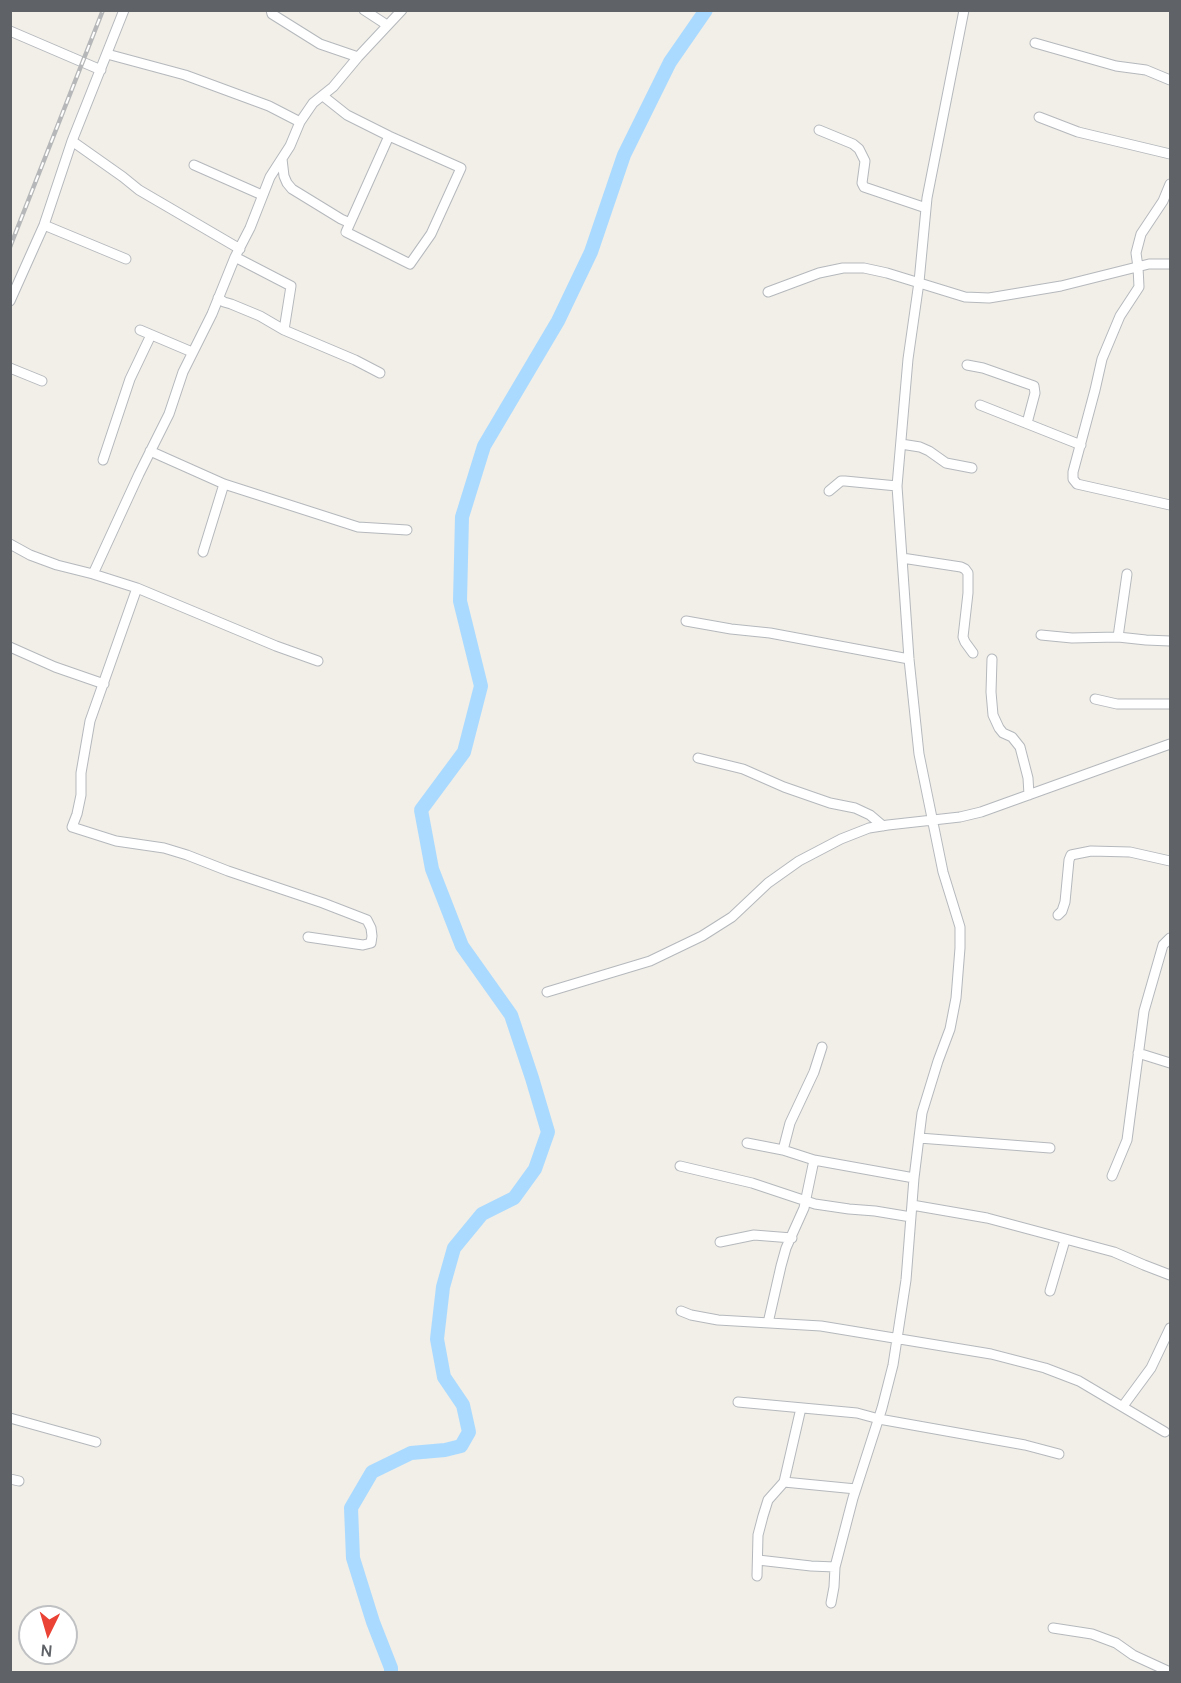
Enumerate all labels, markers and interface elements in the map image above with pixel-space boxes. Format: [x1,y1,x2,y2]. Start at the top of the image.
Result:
north arrow [18,1605,78,1665]
text: N [40,1639,53,1662]

